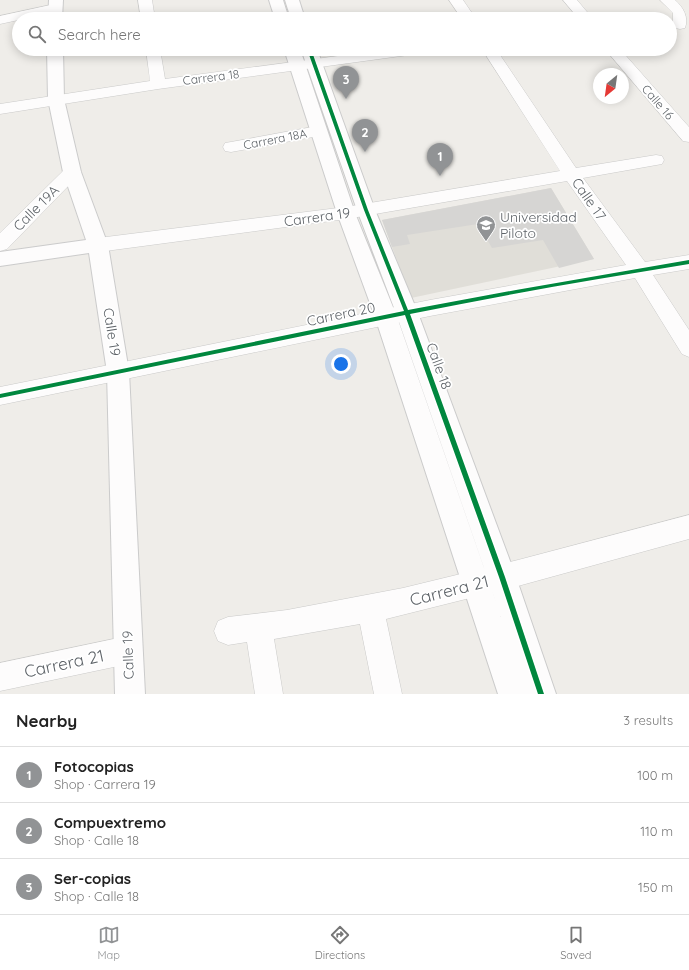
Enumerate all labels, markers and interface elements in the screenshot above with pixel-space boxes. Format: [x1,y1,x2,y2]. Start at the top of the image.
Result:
search box [12,12,677,56]
icon: search [26,23,48,45]
text: Search here [58,25,141,44]
street label: Carrera 18 [182,66,240,88]
pin: 3 [333,66,359,99]
north arrow [593,68,629,104]
street label: Calle 16 [639,81,678,123]
pin: 2 [352,119,378,152]
street label: Carrera 18A [242,125,308,153]
pin: 1 [427,143,453,176]
street label: Calle 17 [568,174,610,224]
street label: Calle 19A [9,181,63,235]
street label: Carrera 19 [283,203,351,231]
place label: Universidad Piloto [500,208,577,242]
school or university icon: Universidad Piloto [475,214,497,242]
street label: Carrera 20 [305,298,377,330]
street label: Calle 19 [99,307,125,358]
street label: Calle 18 [422,340,456,392]
your location [331,354,351,374]
street label: Carrera 21 [407,570,491,610]
street label: Calle 19 [118,630,138,680]
street label: Carrera 21 [22,644,106,682]
text: Nearby [16,710,77,731]
text: 3 results [623,712,673,728]
text: Fotocopias [54,757,134,776]
text: 1 [26,767,32,783]
text: 100 m [637,767,673,783]
text: Shop · Carrera 19 [54,776,156,792]
text: Compuextremo [54,813,166,832]
text: 2 [25,823,33,839]
text: 110 m [640,823,673,839]
text: Shop · Calle 18 [54,832,139,848]
text: Ser-copias [54,869,131,888]
text: 3 [26,879,32,895]
text: 150 m [638,879,673,895]
text: Shop · Calle 18 [54,888,139,904]
tab: Map [97,924,120,962]
tab: Directions [315,924,365,962]
tab: Saved [560,924,592,962]

